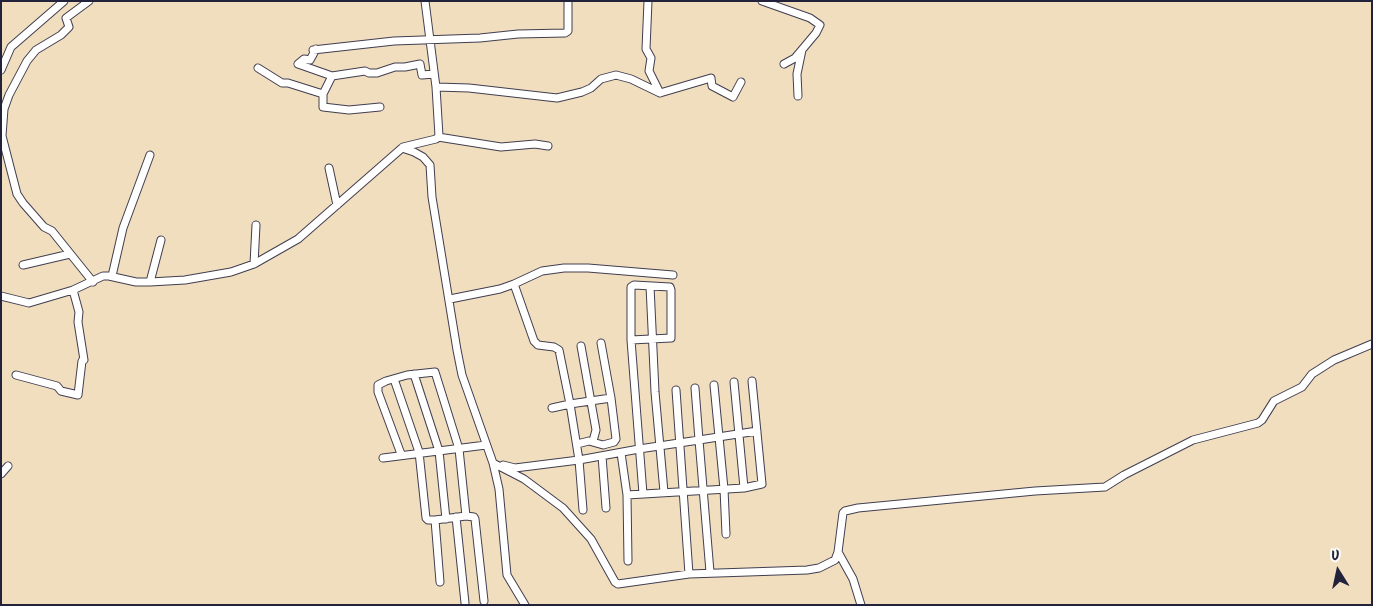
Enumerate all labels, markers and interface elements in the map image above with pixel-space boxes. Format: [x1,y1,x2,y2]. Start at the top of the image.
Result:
text: U [1329,545,1341,568]
north arrow [1313,546,1363,596]

